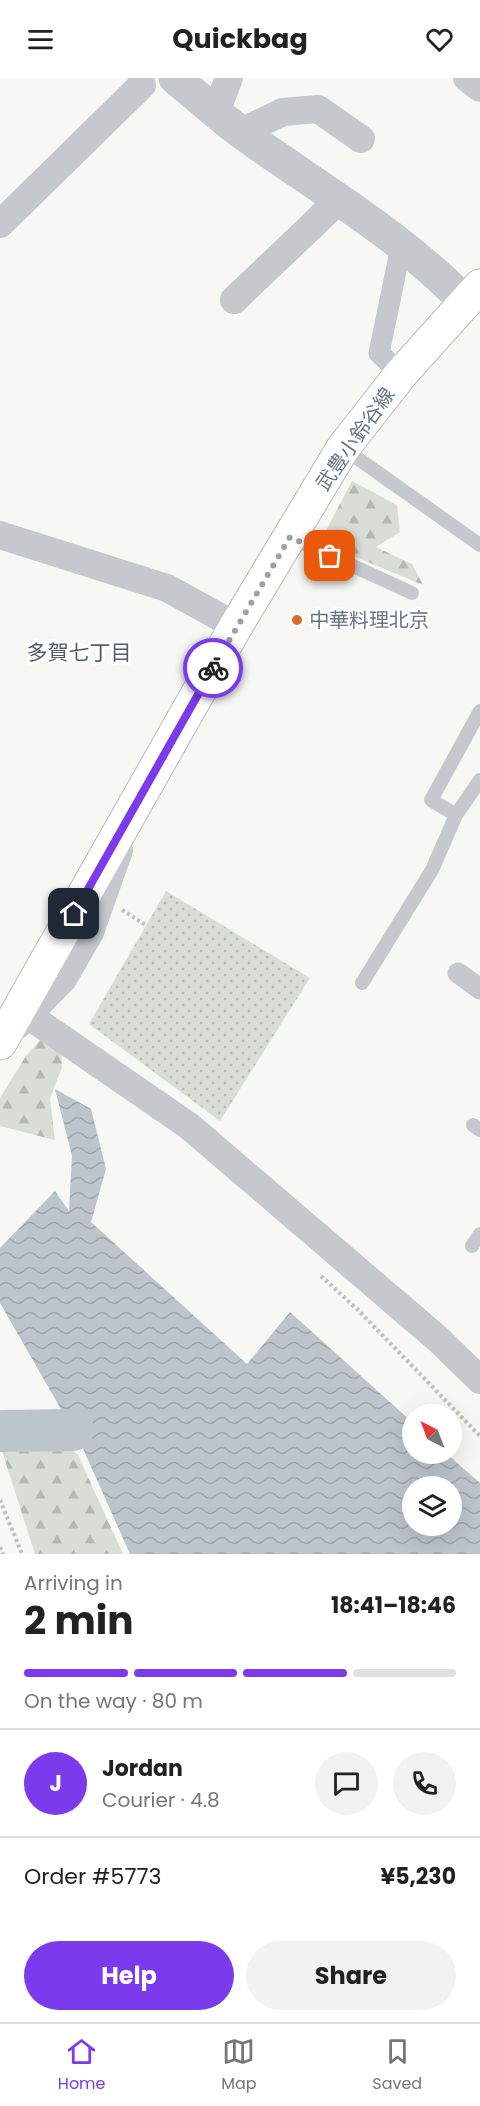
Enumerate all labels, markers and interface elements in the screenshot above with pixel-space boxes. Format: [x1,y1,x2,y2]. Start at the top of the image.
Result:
text: Quickbag [172,20,308,57]
icon: menu [24,23,57,56]
icon: heart [423,23,456,56]
street label: 武豊小鈴谷線 [309,382,401,496]
pin [304,530,355,581]
icon: bag [313,539,346,572]
place label: 中華料理北京 [309,606,429,634]
marker: 中華料理北京 [290,613,304,627]
district label: 多賀七丁目 [27,638,132,667]
courier [183,638,243,698]
icon: bike [197,652,230,685]
pin [48,888,99,939]
icon: home [57,897,90,930]
north arrow [402,1404,462,1464]
map controls [402,1404,462,1536]
button: layers [402,1476,462,1536]
text: Arriving in [24,1569,123,1597]
text: 18:41–18:46 [331,1590,456,1621]
text: 2 min [24,1593,134,1648]
text: On the way · 80 m [24,1687,203,1715]
button: chat [315,1752,378,1815]
button: phone [393,1752,456,1815]
text: Jordan [102,1753,183,1784]
text: J [49,1768,62,1799]
text: Courier · 4.8 [102,1786,220,1814]
text: Order #5773 [24,1861,161,1892]
text: ¥5,230 [380,1861,456,1892]
button: Help [24,1941,234,2010]
button: Share [246,1941,456,2010]
tab: Home [58,2035,106,2096]
tab: Map [221,2035,257,2096]
tab: Saved [372,2035,422,2096]

